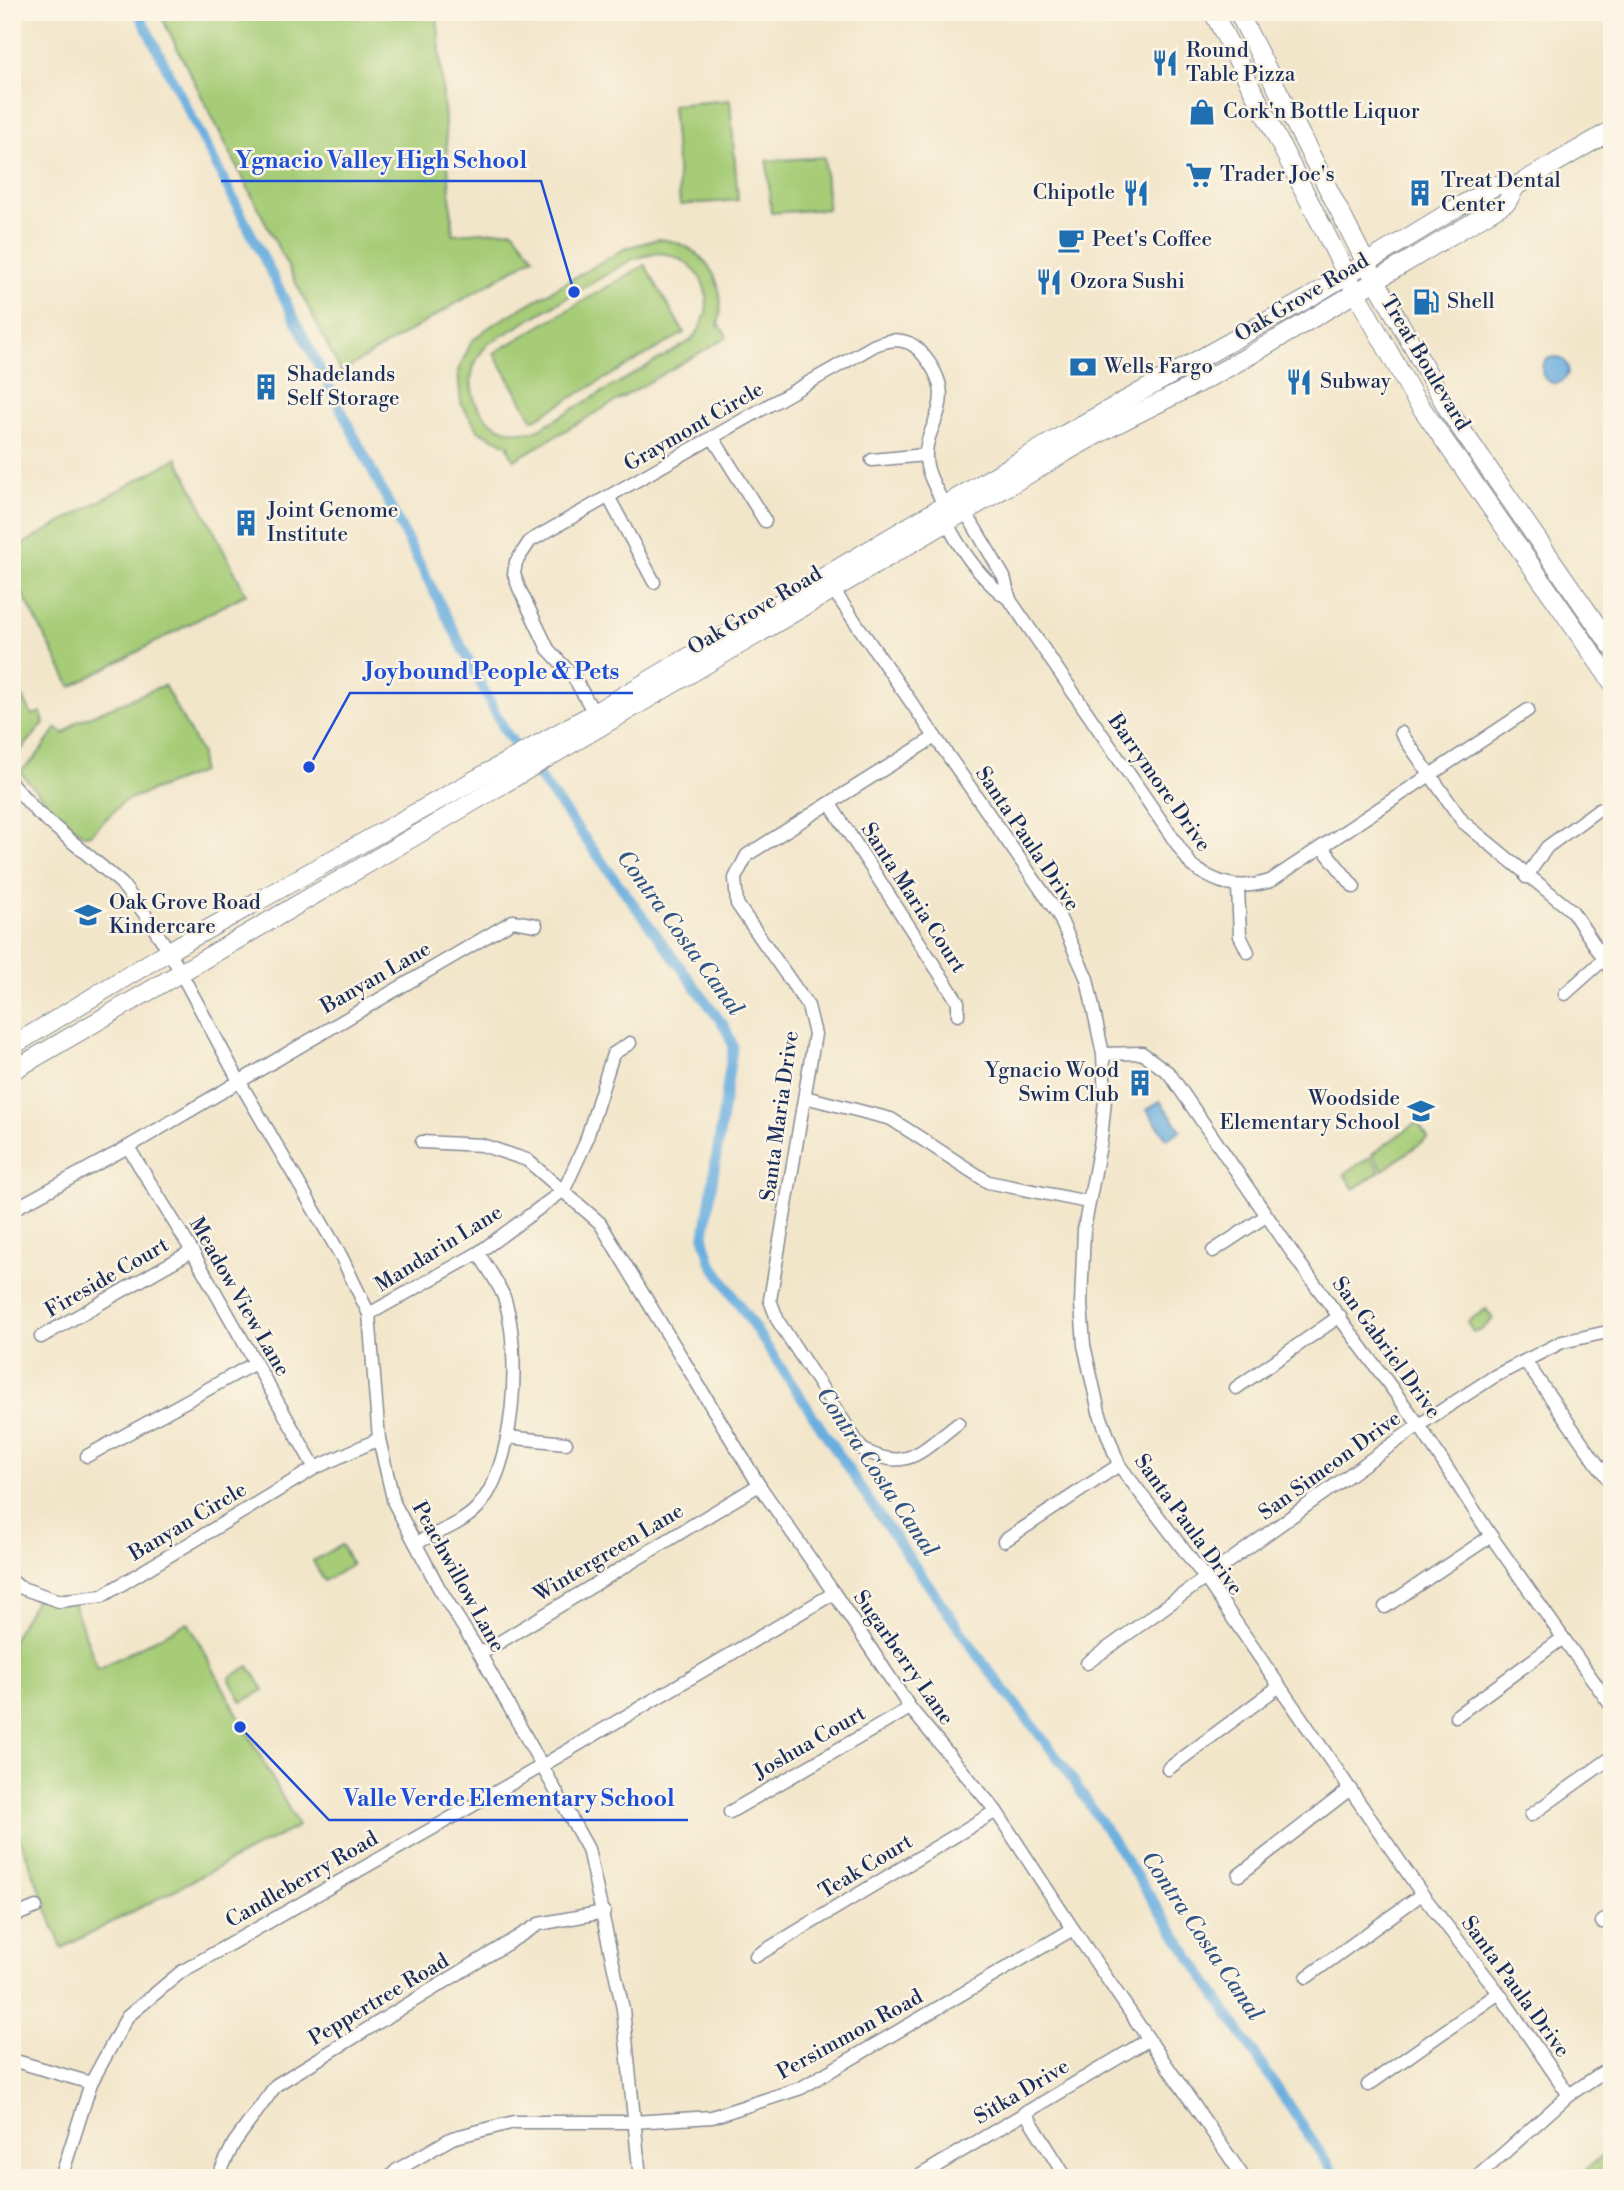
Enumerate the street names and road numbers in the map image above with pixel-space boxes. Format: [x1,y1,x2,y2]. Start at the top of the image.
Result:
street label: Oak Grove Road [1230,248,1374,348]
street label: Treat Boulevard [1374,291,1476,435]
street label: Graymont Circle [619,376,769,478]
street label: Oak Grove Road [683,561,827,661]
street label: Barrymore Drive [1101,708,1216,857]
street label: Santa Paula Drive [969,762,1085,916]
street label: Santa Maria Court [855,818,972,978]
street label: Banyan Lane [315,936,436,1021]
street label: Santa Maria Drive [755,1029,805,1203]
street label: Mandarin Lane [371,1200,507,1298]
street label: Meadow View Lane [183,1213,295,1381]
street label: Fireside Court [41,1232,174,1324]
street label: San Gabriel Drive [1326,1272,1446,1424]
street label: San Simeon Drive [1254,1406,1406,1526]
street label: Santa Paula Drive [1128,1449,1248,1601]
street label: Banyan Circle [124,1477,252,1568]
street label: Peachwillow Lane [406,1497,510,1657]
street label: Wintergreen Lane [528,1498,689,1609]
street label: Sugarberry Lane [847,1586,959,1730]
street label: Joshua Court [749,1700,871,1786]
street label: Candleberry Road [221,1826,383,1934]
street label: Teak Court [814,1829,918,1905]
street label: Santa Paula Drive [1455,1911,1575,2063]
street label: Peppertree Road [304,1948,454,2052]
street label: Persimmon Road [772,1984,928,2086]
street label: Sitka Drive [970,2054,1074,2130]

